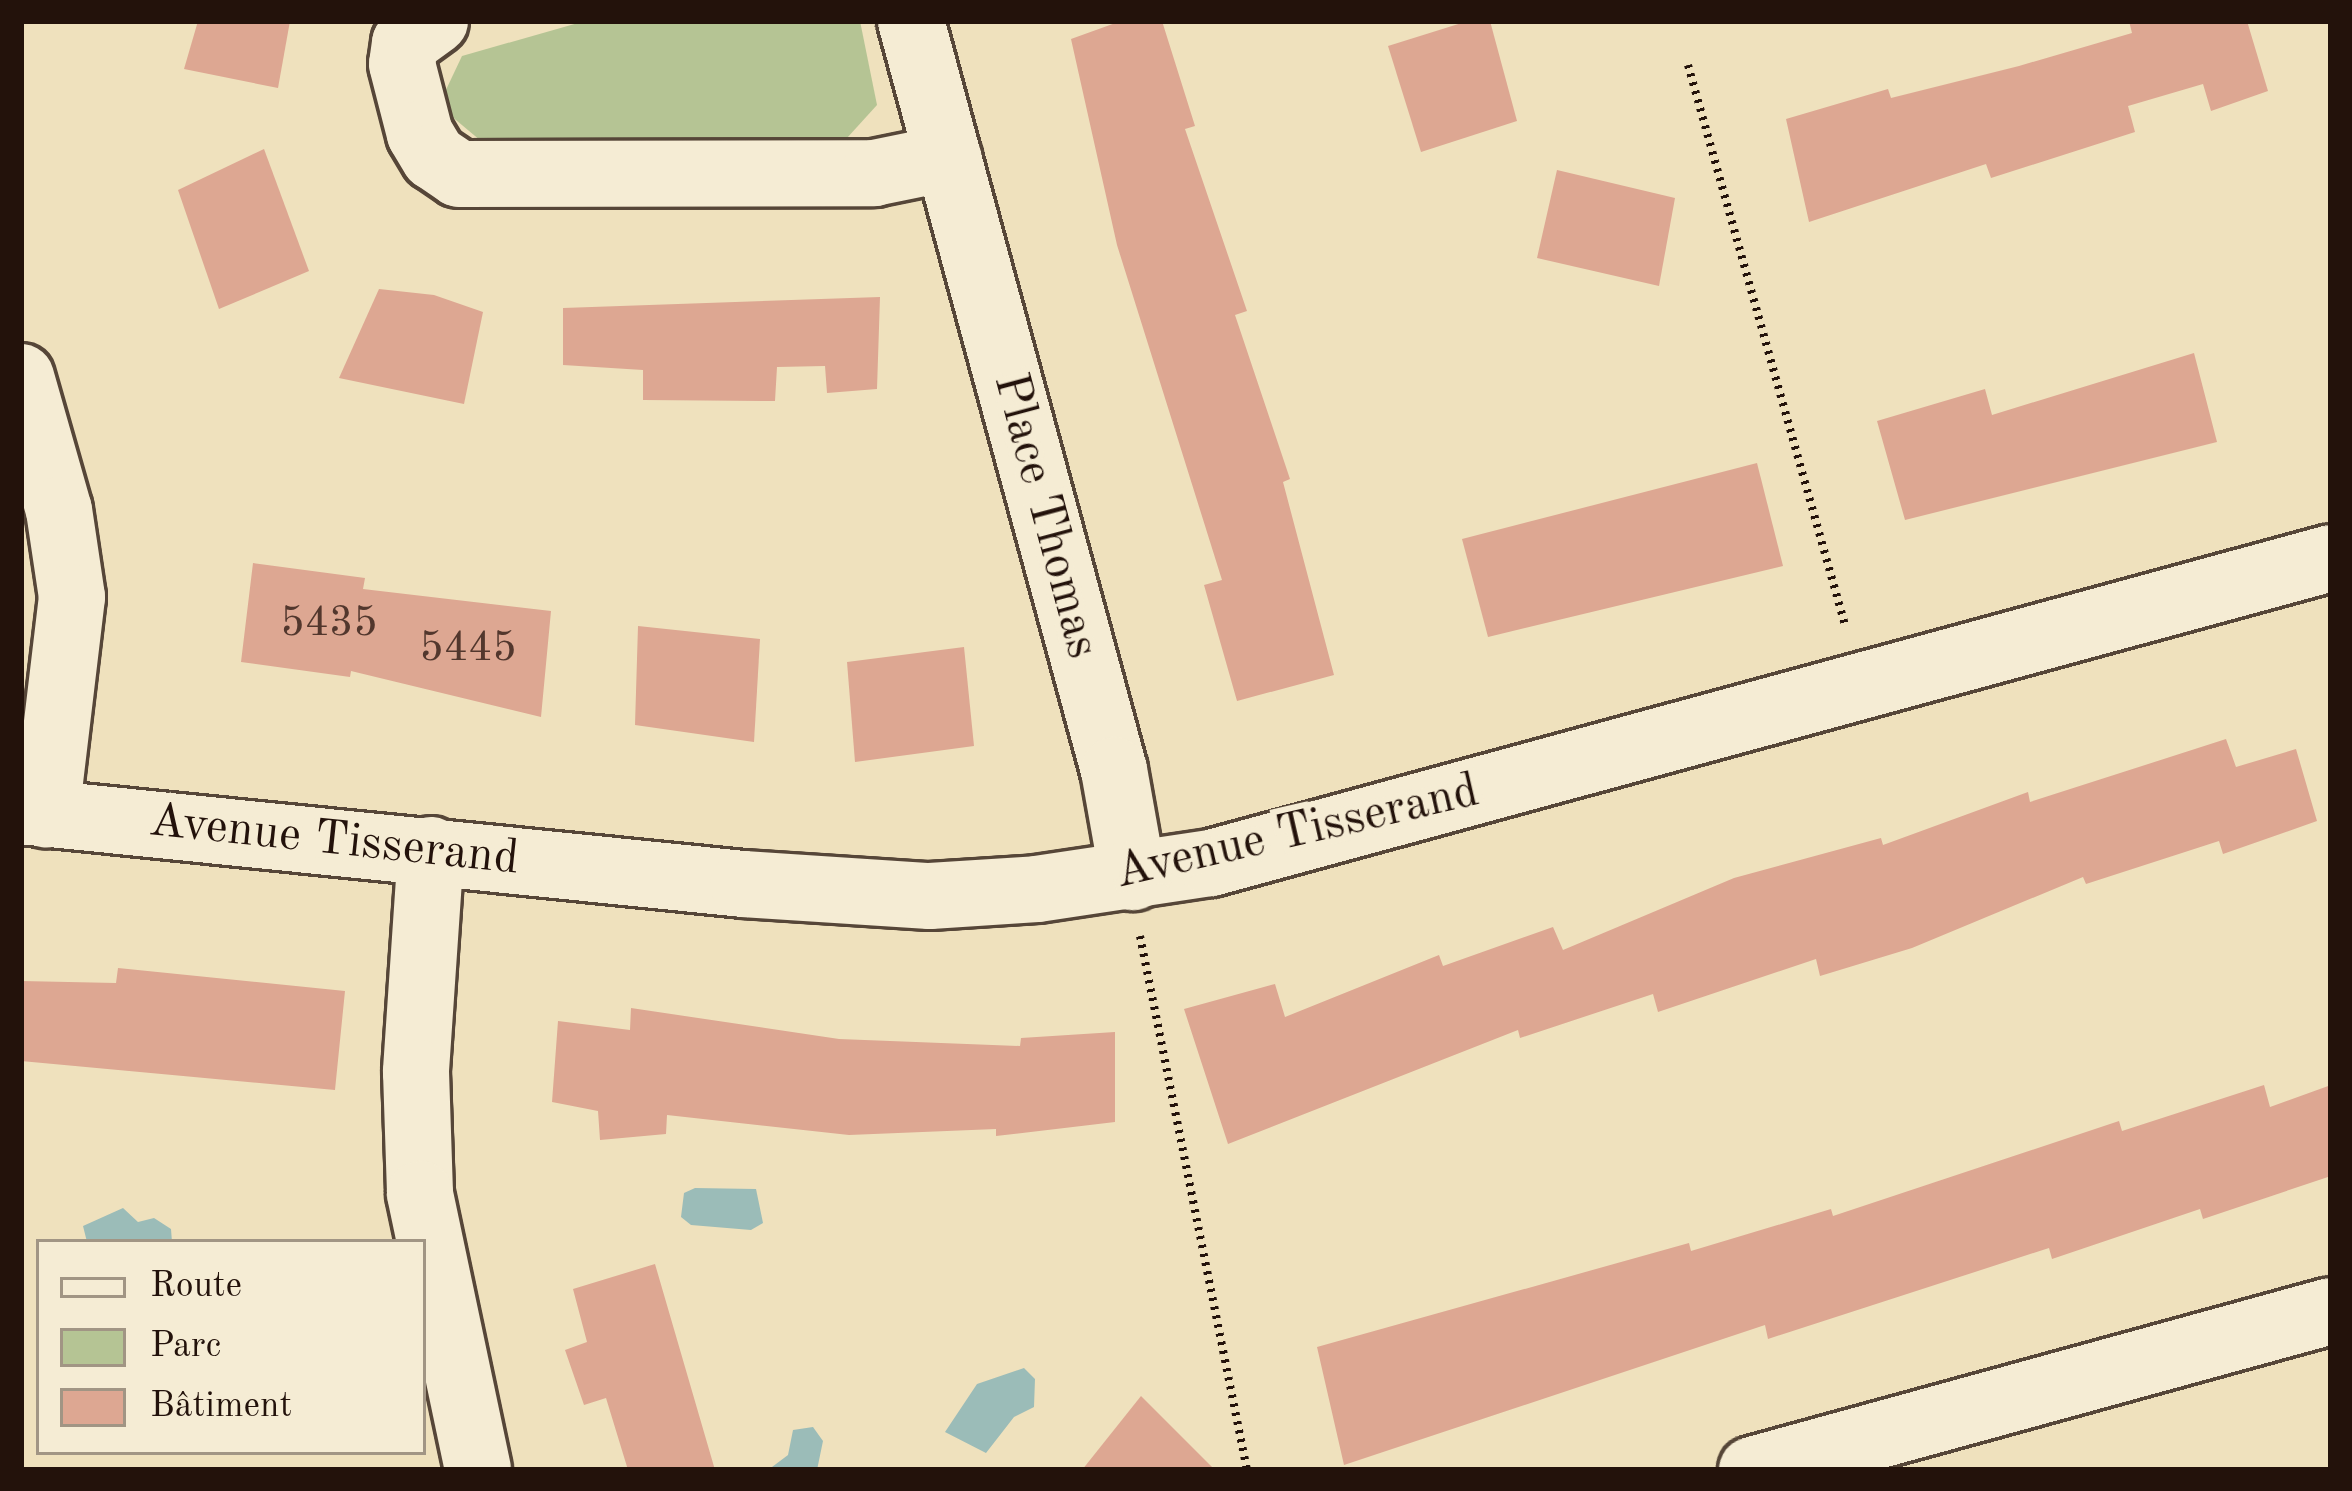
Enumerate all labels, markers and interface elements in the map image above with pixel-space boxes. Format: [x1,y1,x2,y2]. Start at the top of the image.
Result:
street label: Place Thomas [979,367,1111,665]
house number: 5435 [280,599,378,649]
house number: 5445 [419,624,517,674]
street label: Avenue Tisserand [1110,763,1484,903]
street label: Avenue Tisserand [146,793,522,889]
legend [36,1239,426,1455]
text: Route [150,1269,242,1305]
text: Parc [150,1329,221,1365]
text: Bâtiment [150,1389,292,1425]

